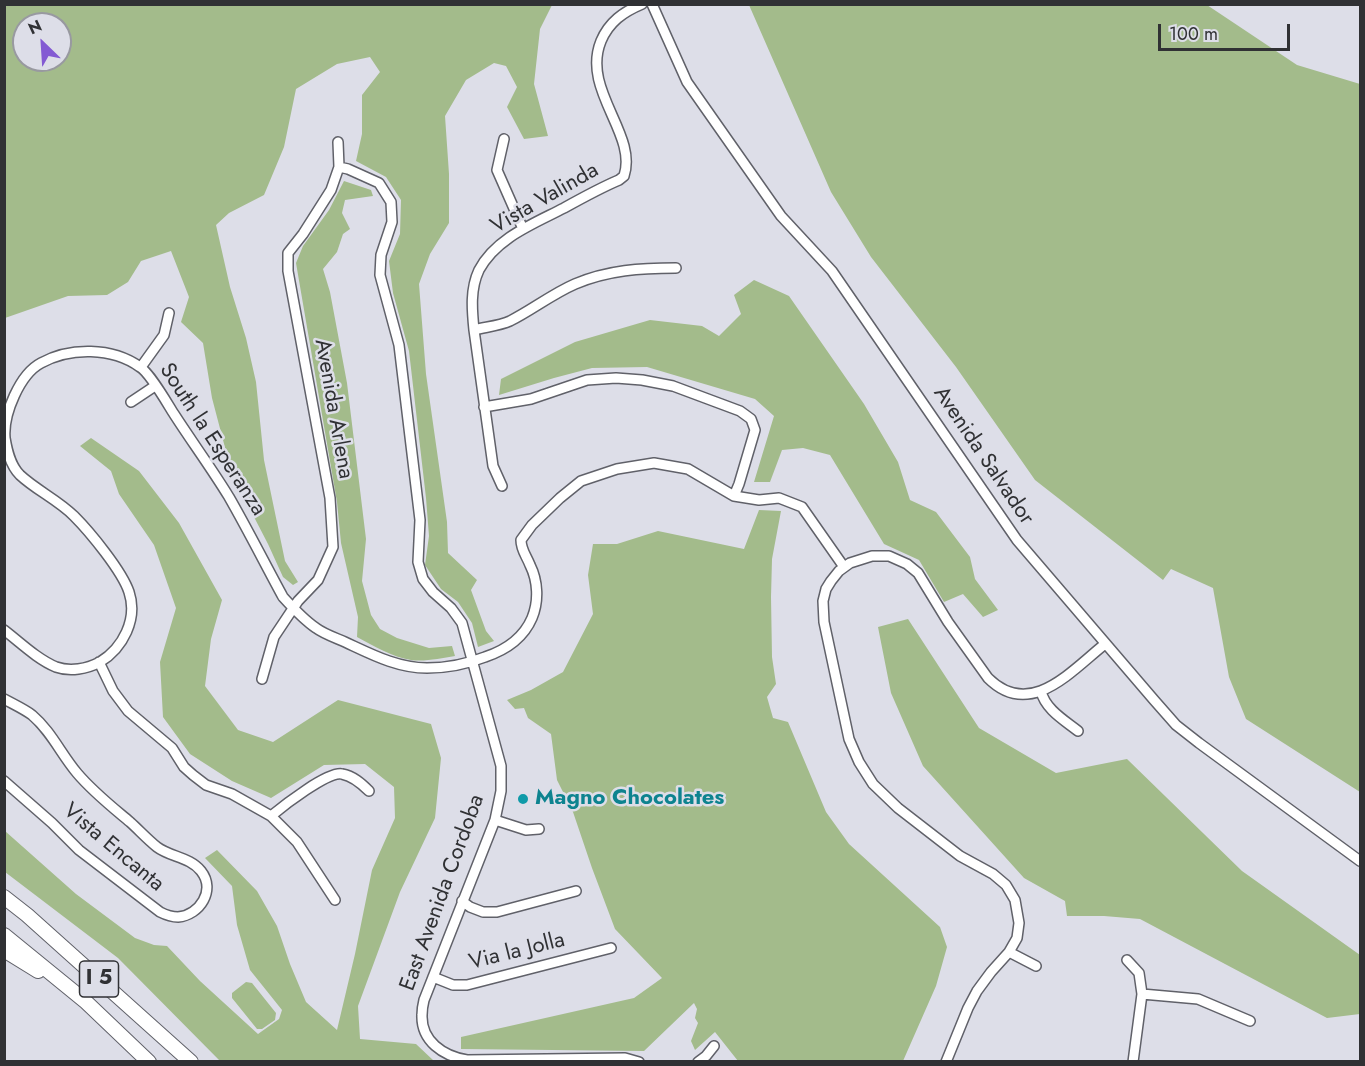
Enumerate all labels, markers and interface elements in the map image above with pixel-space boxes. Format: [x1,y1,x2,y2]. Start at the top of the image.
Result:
north arrow [12,12,72,72]
scale bar [1161,12,1293,50]
text: N [24,14,46,40]
text: 100 m [1169,21,1218,47]
street label: Vista Valinda [486,158,604,240]
street label: Avenida Arlena [308,337,358,481]
street label: South la Esperanza [153,359,271,521]
street label: Avenida Salvador [927,382,1039,530]
place label: Magno Chocolates [535,786,724,812]
street label: East Avenida Cordoba [395,791,491,995]
marker: Magno Chocolates [516,792,530,806]
street label: Vista Encanta [57,798,169,898]
street label: Via la Jolla [466,927,568,977]
road number: I 5 [80,961,118,997]

